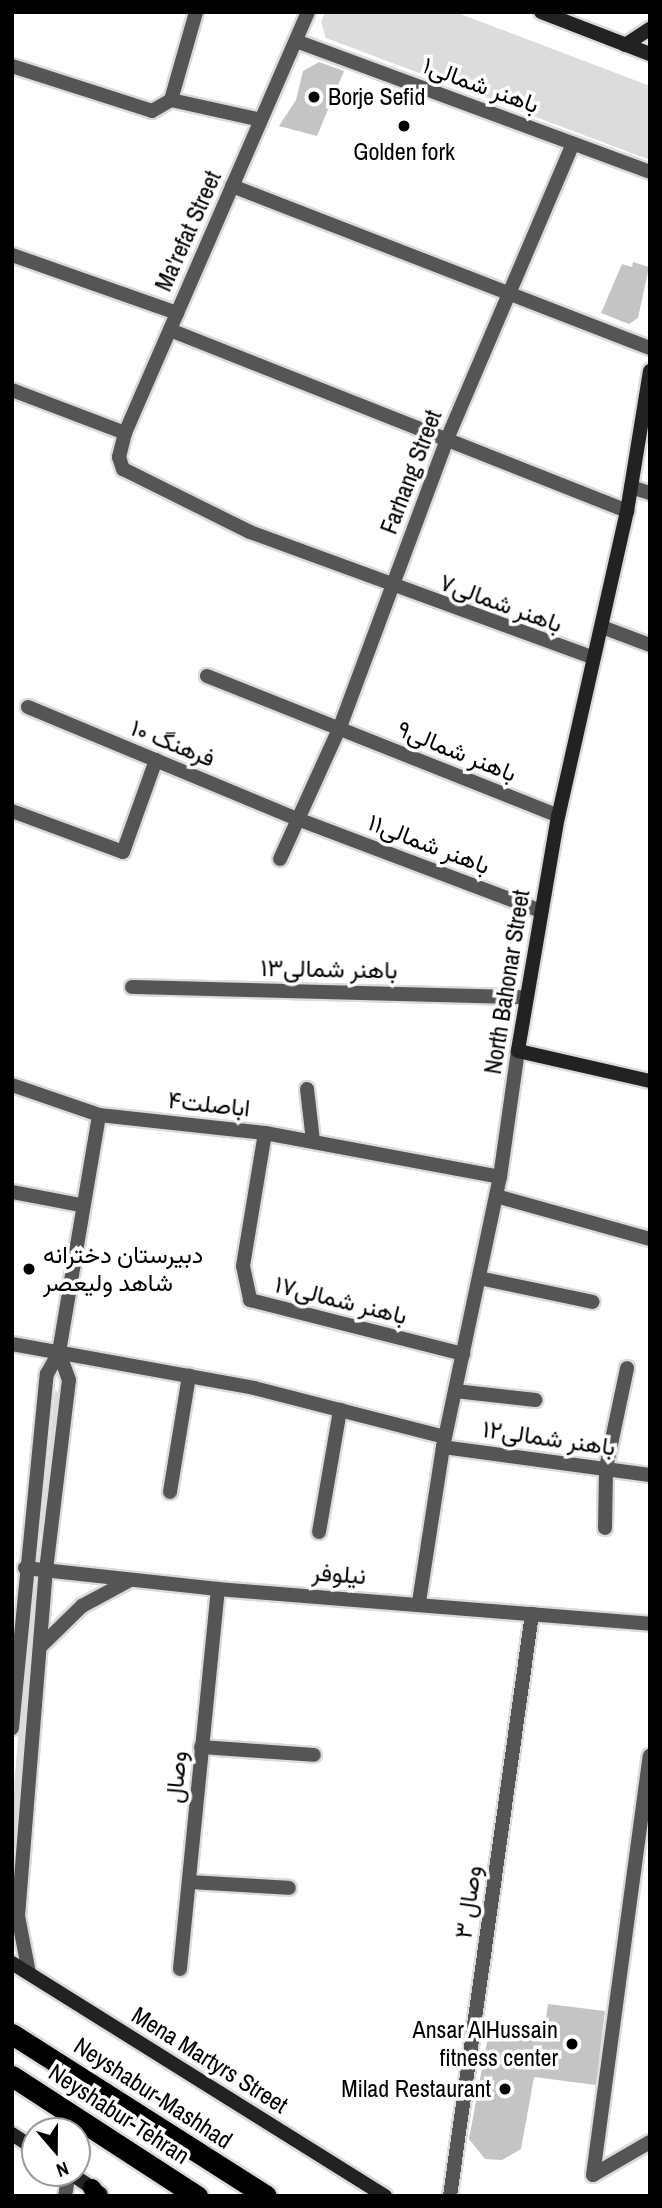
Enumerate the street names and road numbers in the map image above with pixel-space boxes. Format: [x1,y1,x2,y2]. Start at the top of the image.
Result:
street label: باهنر شمالی۱ [419,51,543,119]
street label: Ma'refat Street [149,166,227,296]
street label: Farhang Street [374,406,448,538]
street label: باهنر شمالی۷ [436,568,566,638]
street label: فرهنگ ۱۰ [127,713,219,773]
street label: باهنر شمالی۹ [393,714,521,788]
street label: باهنر شمالی۱۱ [364,808,494,880]
street label: North Bahonar Street [478,888,536,1076]
street label: باهنر شمالی۱۳ [260,953,398,985]
street label: اباصلت۴ [166,1085,252,1123]
street label: باهنر شمالی۱۷ [272,1270,410,1330]
street label: باهنر شمالی۱۲ [481,1414,617,1462]
street label: نیلوفر [311,1558,367,1590]
street label: وصال [159,1750,193,1804]
street label: وصال ۳ [449,1864,487,1940]
street label: Mena Martyrs Street [127,2001,293,2119]
street label: Neyshabur-Mashhad [69,2031,237,2155]
street label: Neyshabur-Tehran [43,2058,195,2170]

